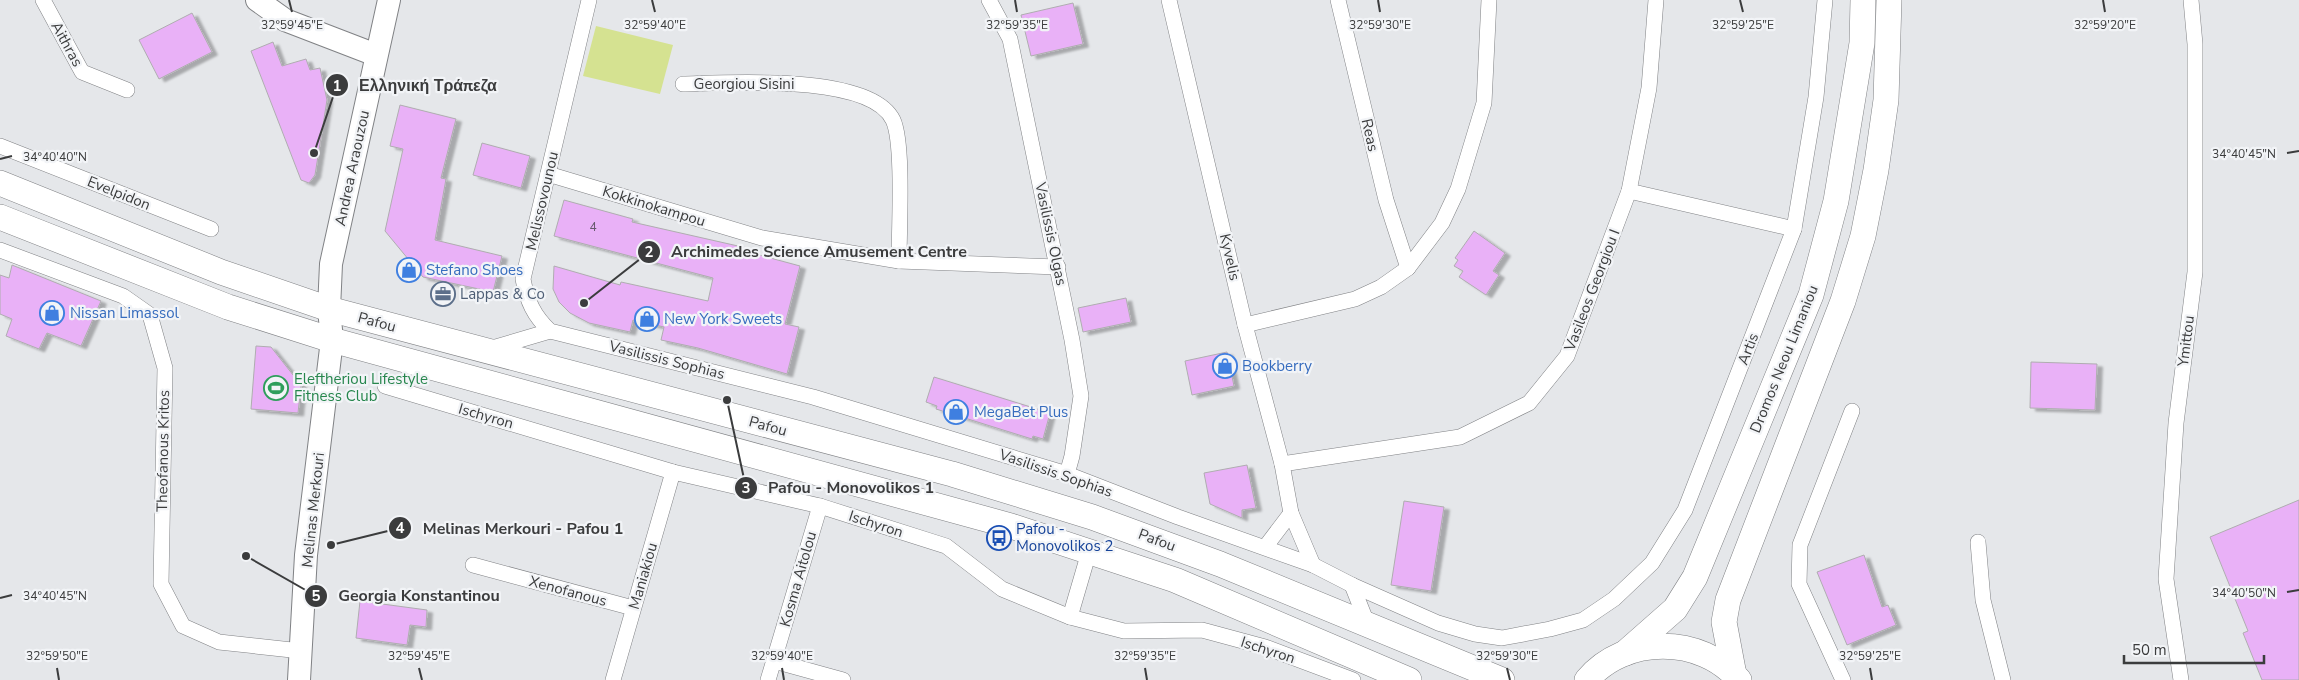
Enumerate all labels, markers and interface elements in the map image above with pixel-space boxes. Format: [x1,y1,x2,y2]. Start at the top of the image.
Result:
text: 32°59'45"E [261,17,323,33]
text: 32°59'40"E [624,17,686,33]
text: 32°59'35"E [986,17,1048,33]
text: 32°59'30"E [1349,17,1411,33]
text: 32°59'25"E [1712,17,1774,33]
text: 32°59'20"E [2074,17,2136,33]
street label: Aithras [46,18,88,70]
callout: Ελληνική Τράπεζα [324,70,507,101]
street label: Georgiou Sisini [694,74,794,94]
text: Ελληνική Τράπεζα [359,75,497,97]
text: 1 [332,76,342,96]
street label: Andrea Araouzou [330,108,374,228]
street label: Reas [1357,117,1383,153]
text: 34°40'45"N [2212,146,2276,162]
text: 34°40'40"N [23,149,87,165]
street label: Melissovounou [521,150,563,252]
street label: Evelpidon [84,171,154,215]
street label: Vasilissis Olgas [1030,180,1072,287]
street label: Kokkinokampou [600,181,708,231]
house number: 4 [589,219,597,235]
street label: Vasileos Georgiou I [1559,226,1624,355]
street label: Kyvelis [1215,232,1245,282]
callout: Archimedes Science Amusement Centre [636,236,977,267]
text: Archimedes Science Amusement Centre [671,241,967,263]
text: 2 [644,242,654,262]
shop icon: Stefano Shoes [396,257,422,283]
place label: Stefano Shoes [426,260,523,280]
office icon: Lappas & Co [430,281,456,307]
street label: Dromos Neou Limaniou [1745,282,1823,436]
place label: Lappas & Co [460,284,545,304]
shop icon: Nissan Limassol [39,300,65,326]
place label: Nissan Limassol [70,303,180,323]
shop icon: New York Sweets [634,306,660,332]
street label: Pafou [356,307,398,337]
place label: New York Sweets [664,309,782,329]
street label: Ymittou [2173,314,2199,369]
street label: Artis [1733,330,1763,368]
street label: Vasilissis Sophias [606,336,727,384]
shop icon: Bookberry [1212,353,1238,379]
place label: Bookberry [1242,356,1312,376]
place label: Eleftheriou Lifestyle Fitness Club [294,369,428,406]
sports icon: Eleftheriou Lifestyle Fitness Club [263,375,289,401]
street label: Theofanous Kritos [152,390,174,512]
street label: Ischyron [456,399,516,433]
shop icon: MegaBet Plus [943,399,969,425]
place label: MegaBet Plus [974,402,1068,422]
street label: Pafou [747,411,789,441]
street label: Vasilissis Sophias [996,444,1115,502]
street label: Melinas Merkouri [297,452,329,568]
callout: Pafou - Monovolikos 1 [733,472,944,503]
text: Pafou - Monovolikos 1 [768,477,934,499]
text: 3 [741,478,751,498]
street label: Ischyron [846,506,906,542]
callout: Melinas Merkouri - Pafou 1 [388,513,633,544]
text: 4 [395,518,405,538]
text: Melinas Merkouri - Pafou 1 [423,518,623,540]
place label: Pafou - Monovolikos 2 [1016,519,1114,556]
street label: Pafou [1135,524,1179,556]
bus stop icon: Pafou - Monovolikos 2 [986,525,1012,551]
street label: Kosma Aitolou [775,529,821,629]
street label: Maniakiou [624,540,662,612]
street label: Xenofanous [527,571,609,611]
callout: Georgia Konstantinou [303,580,510,611]
text: Georgia Konstantinou [338,585,500,607]
text: 34°40'50"N [2212,585,2276,601]
text: 5 [311,586,321,606]
text: 34°40'45"N [23,588,87,604]
street label: Ischyron [1238,632,1298,668]
scale bar [2124,632,2264,664]
text: 50 m [2132,640,2167,660]
text: 32°59'50"E [26,648,88,664]
text: 32°59'45"E [388,648,450,664]
text: 32°59'40"E [751,648,813,664]
text: 32°59'35"E [1114,648,1176,664]
text: 32°59'30"E [1476,648,1538,664]
text: 32°59'25"E [1839,648,1901,664]

